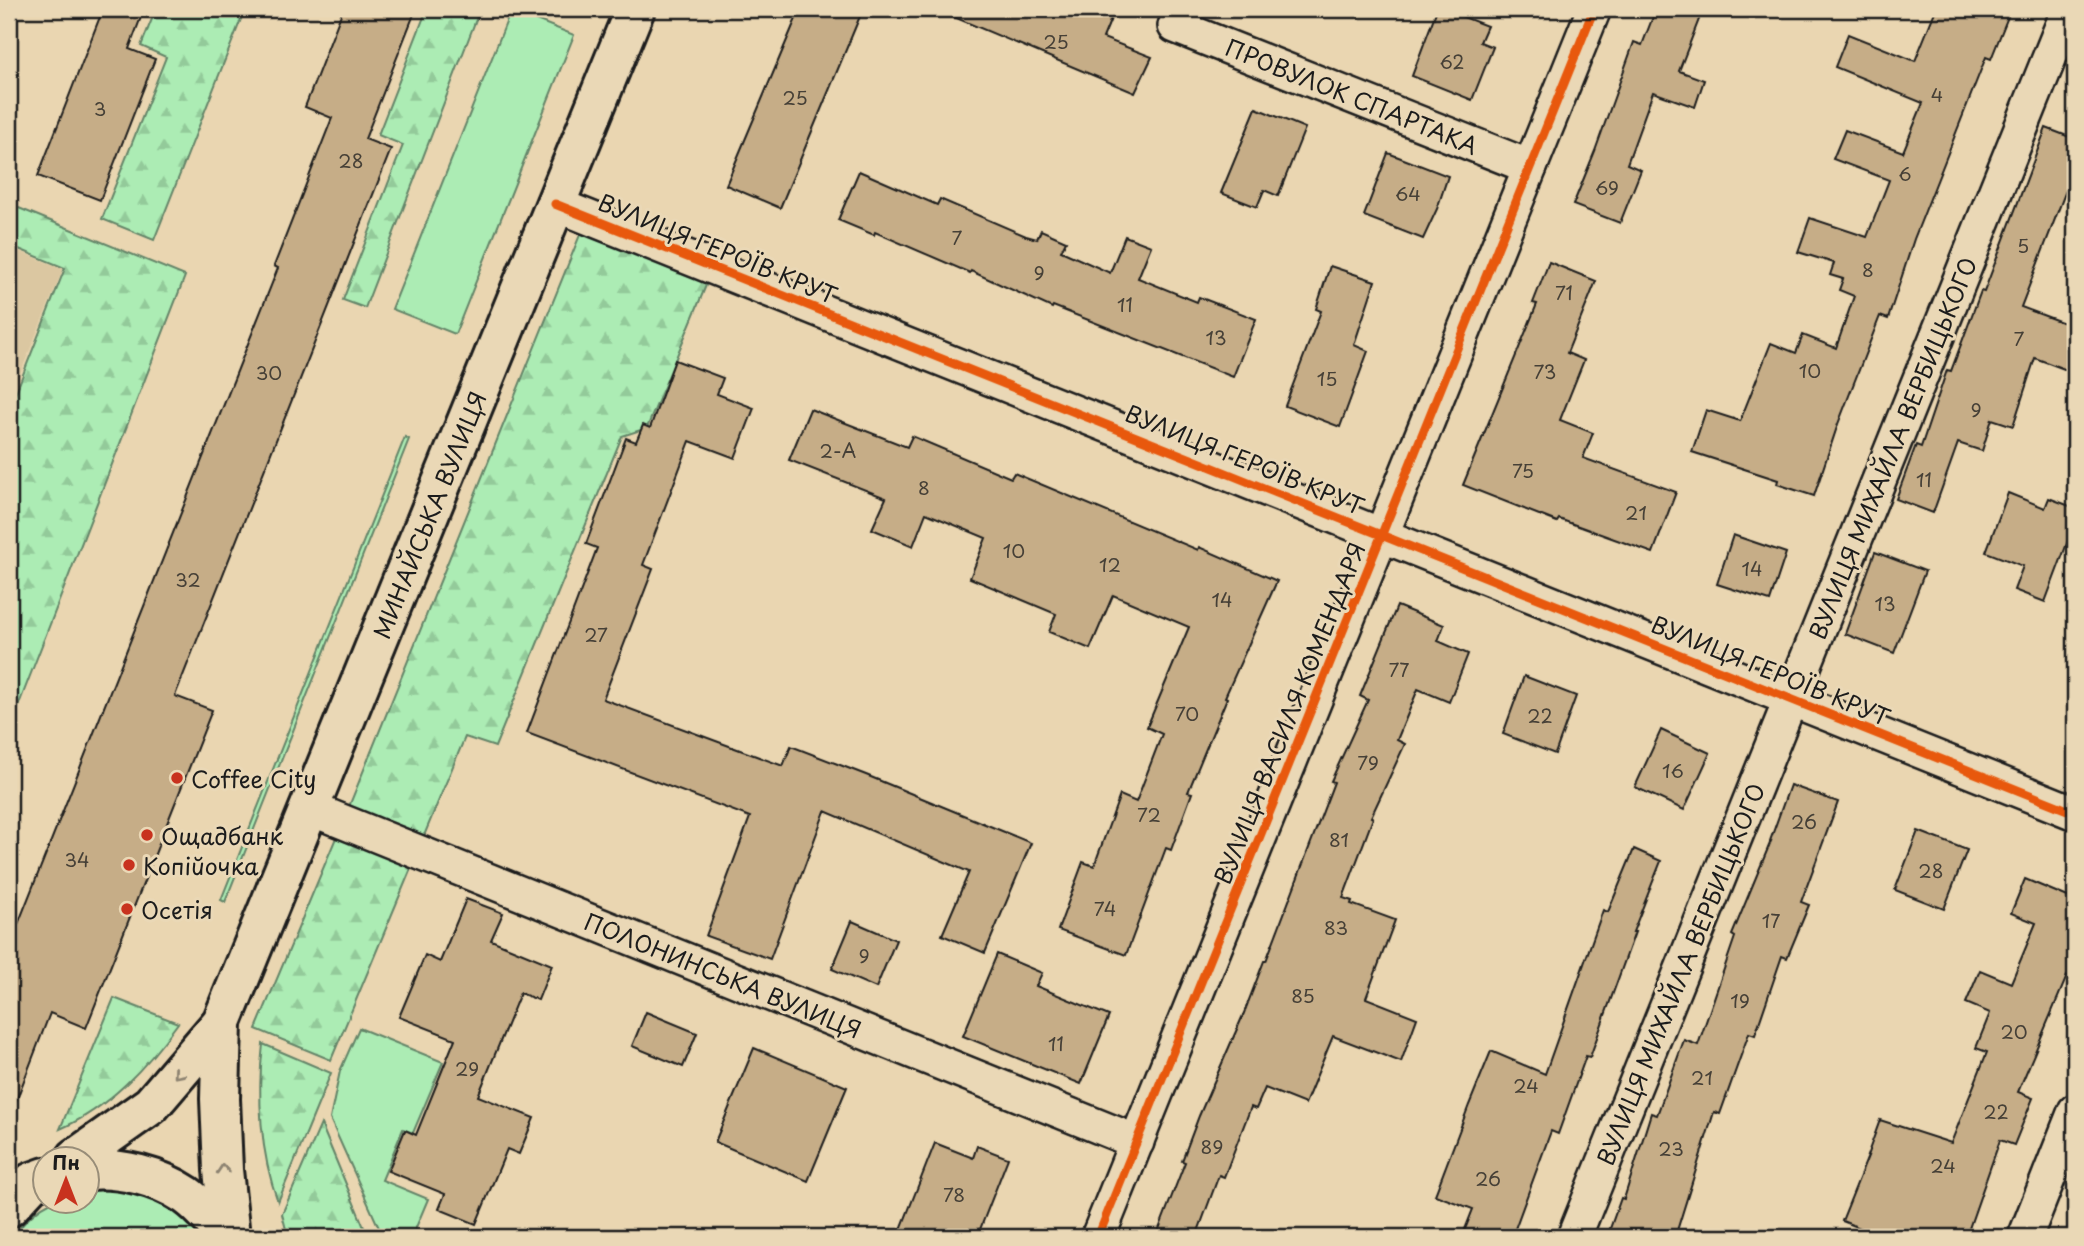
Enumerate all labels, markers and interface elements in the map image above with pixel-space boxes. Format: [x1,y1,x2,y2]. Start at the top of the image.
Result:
house number: 25 [1043,27,1069,55]
street label: ПРОВУЛОК СПАРТАКА [1221,29,1483,163]
house number: 62 [1440,47,1464,75]
house number: 4 [1931,80,1943,108]
house number: 25 [782,83,808,111]
house number: 3 [94,94,106,122]
house number: 28 [338,146,364,174]
house number: 6 [1898,159,1912,187]
house number: 69 [1595,173,1619,201]
house number: 64 [1395,179,1421,207]
street label: ВУЛИЦЯ ГЕРОЇВ КРУТ [593,184,843,312]
house number: 7 [952,223,963,251]
house number: 5 [2017,231,2029,259]
street label: ВУЛИЦЯ МИХАЙЛА ВЕРБИЦЬКОГО [1799,252,1985,644]
house number: 8 [1862,255,1874,283]
house number: 9 [1033,258,1045,286]
house number: 71 [1555,278,1573,306]
house number: 11 [1117,290,1133,318]
house number: 13 [1205,323,1227,351]
house number: 7 [2014,324,2025,352]
house number: 10 [1799,356,1821,384]
house number: 73 [1534,357,1556,385]
house number: 30 [256,358,282,386]
house number: 15 [1317,364,1337,392]
street label: МИНАЙСЬКА ВУЛИЦЯ [363,386,495,644]
street label: ВУЛИЦЯ ГЕРОЇВ КРУТ [1120,395,1370,523]
house number: 9 [1970,395,1982,423]
house number: 2-А [820,436,856,464]
house number: 75 [1512,456,1534,484]
house number: 11 [1916,465,1932,493]
house number: 8 [918,473,930,501]
house number: 21 [1625,498,1647,526]
house number: 10 [1003,536,1025,564]
street label: ВУЛИЦЯ ВАСИЛЯ КОМЕНДАРЯ [1204,537,1374,889]
house number: 12 [1099,550,1121,578]
house number: 14 [1741,554,1763,582]
house number: 32 [175,565,201,593]
house number: 14 [1211,585,1233,613]
house number: 13 [1874,589,1896,617]
street label: ВУЛИЦЯ ГЕРОЇВ КРУТ [1646,606,1896,734]
house number: 27 [584,620,608,648]
house number: 77 [1389,655,1409,683]
house number: 70 [1175,699,1199,727]
house number: 22 [1527,701,1553,729]
house number: 79 [1357,748,1379,776]
house number: 16 [1662,756,1684,784]
place label: Coffee City [191,761,316,796]
marker: Coffee City [169,770,185,786]
street label: ВУЛИЦЯ МИХАЙЛА ВЕРБИЦЬКОГО [1587,778,1773,1170]
house number: 72 [1137,800,1161,828]
house number: 26 [1791,807,1817,835]
place label: Ощадбанк [161,818,284,853]
house number: 81 [1329,825,1349,853]
marker: Ощадбанк [139,827,155,843]
house number: 34 [64,845,90,873]
place label: Копійочка [143,848,259,883]
house number: 28 [1918,856,1944,884]
marker: Копійочка [121,857,137,873]
place label: Осетія [141,892,213,927]
house number: 74 [1094,894,1116,922]
marker: Осетія [119,901,135,917]
street label: ПОЛОНИНСЬКА ВУЛИЦЯ [579,903,867,1047]
house number: 17 [1762,906,1780,934]
house number: 83 [1324,913,1348,941]
house number: 9 [858,941,870,969]
house number: 85 [1291,981,1315,1009]
house number: 19 [1730,986,1750,1014]
house number: 20 [2000,1017,2028,1045]
house number: 11 [1048,1029,1064,1057]
house number: 29 [455,1054,479,1082]
house number: 21 [1691,1063,1713,1091]
one-way arrow [174,1065,186,1078]
house number: 24 [1513,1071,1539,1099]
house number: 22 [1983,1097,2009,1125]
house number: 89 [1201,1132,1223,1160]
house number: 23 [1658,1134,1684,1162]
north arrow [32,1144,102,1214]
text: Пн [52,1148,80,1176]
house number: 24 [1930,1151,1956,1179]
one-way arrow [216,1164,231,1175]
house number: 26 [1475,1164,1501,1192]
house number: 78 [943,1180,965,1208]

